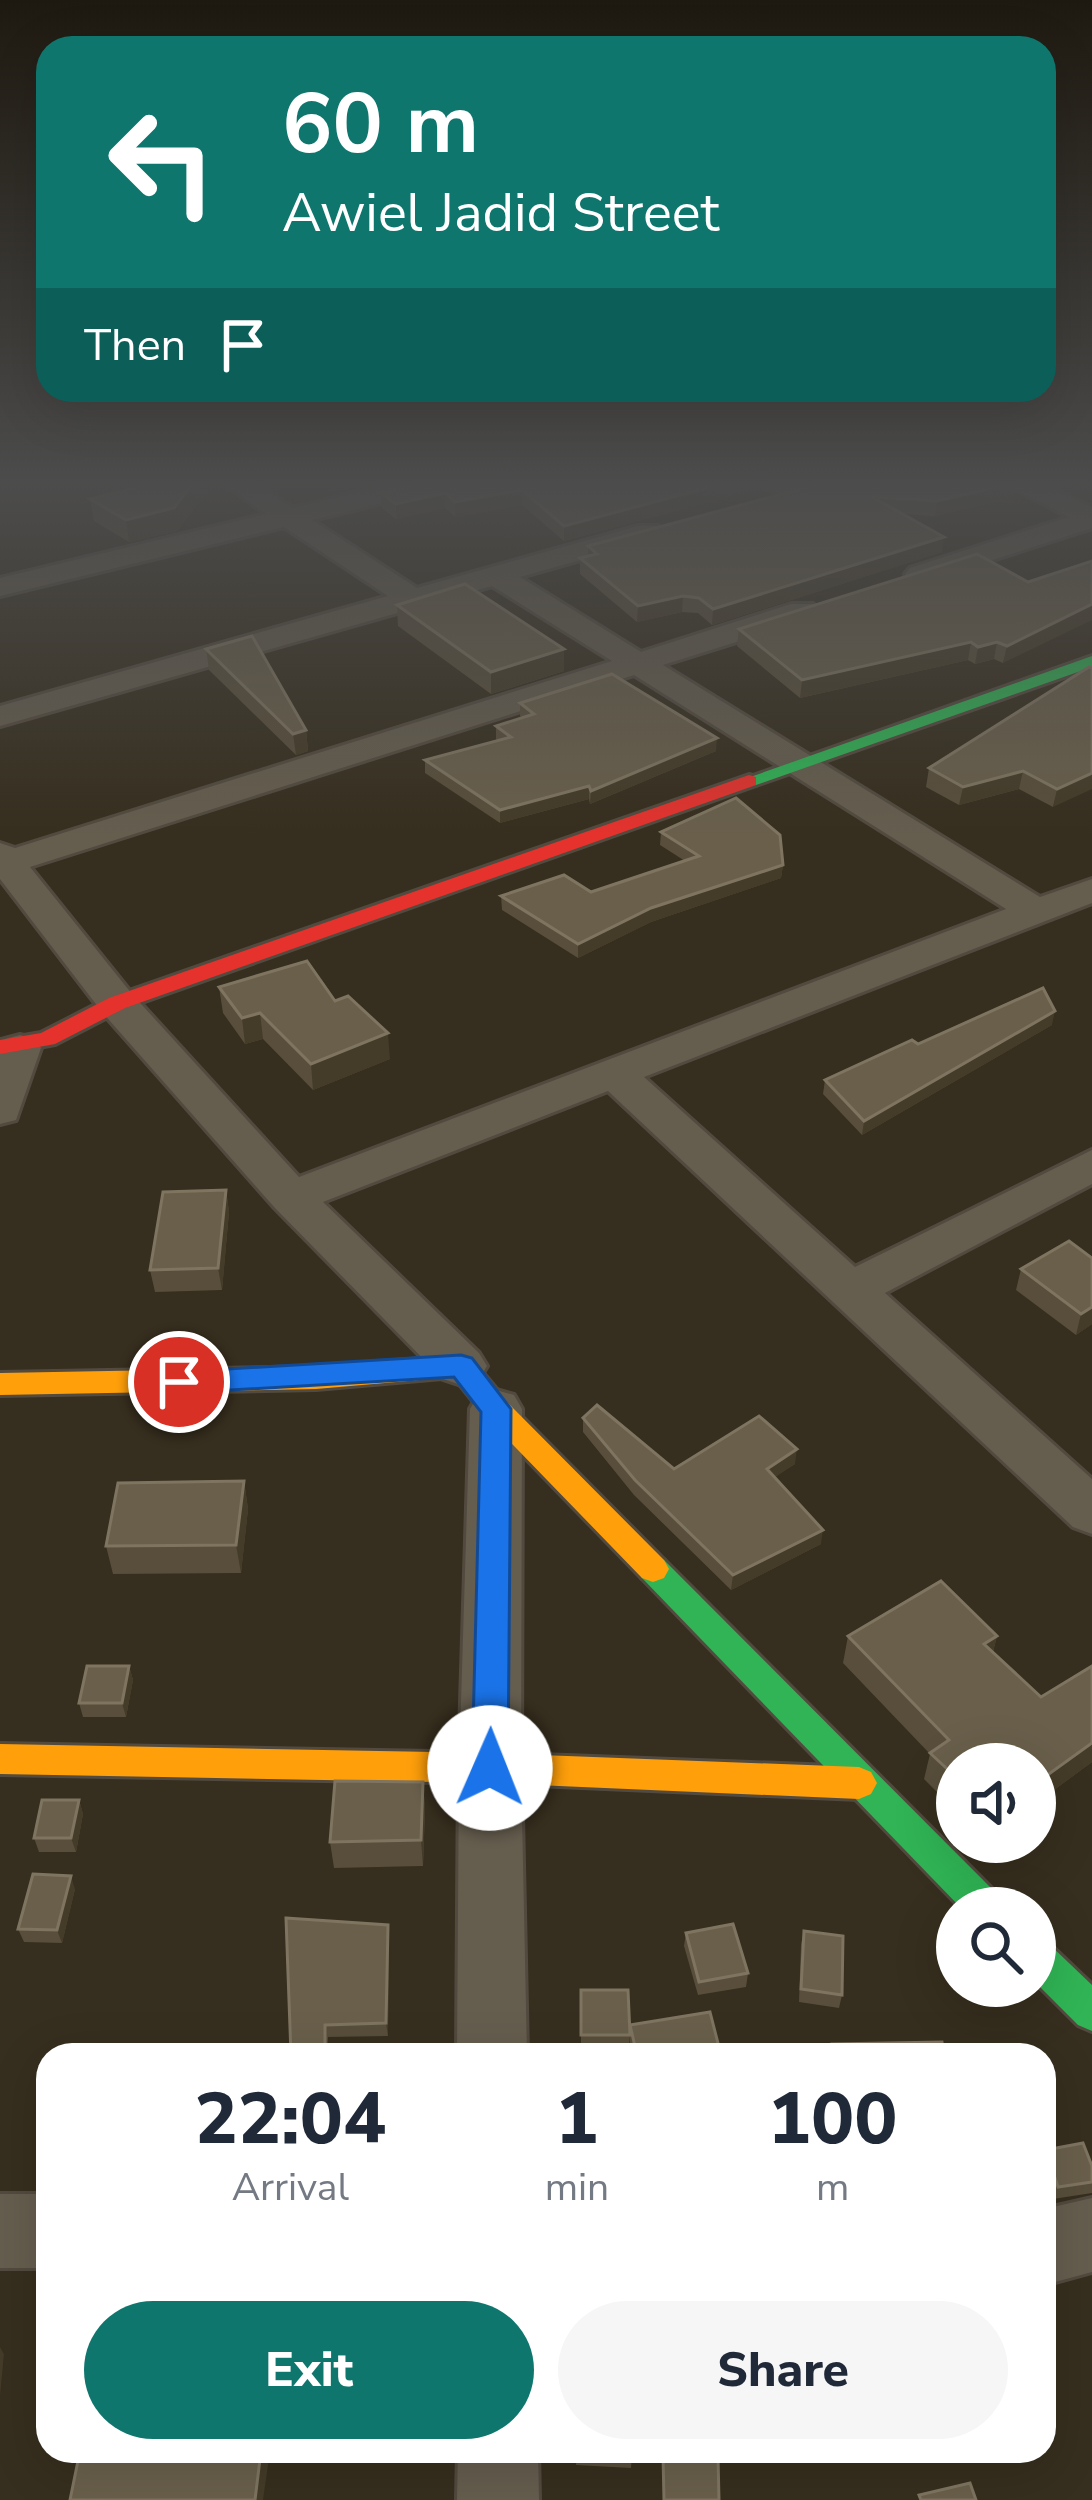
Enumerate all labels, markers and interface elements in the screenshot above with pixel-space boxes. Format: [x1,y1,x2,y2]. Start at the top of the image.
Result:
text: 60 m [282,67,479,182]
icon: left [84,84,240,240]
text: Awiel Jadid Street [282,176,719,250]
icon: arrive [210,312,276,378]
text: Then [84,315,186,376]
pin [128,1331,230,1433]
icon: arrive [146,1349,212,1415]
position arrow [427,1705,553,1831]
map controls [936,1743,1056,2007]
button: sound [936,1743,1056,1863]
button: search [936,1887,1056,2007]
text: 22:04 [195,2070,386,2168]
text: 1 [555,2070,599,2168]
text: 100 [768,2070,897,2168]
text: Arrival [232,2161,349,2214]
text: min [545,2161,609,2214]
text: m [816,2161,849,2214]
button: Exit [84,2301,534,2439]
button: Share [558,2301,1008,2439]

